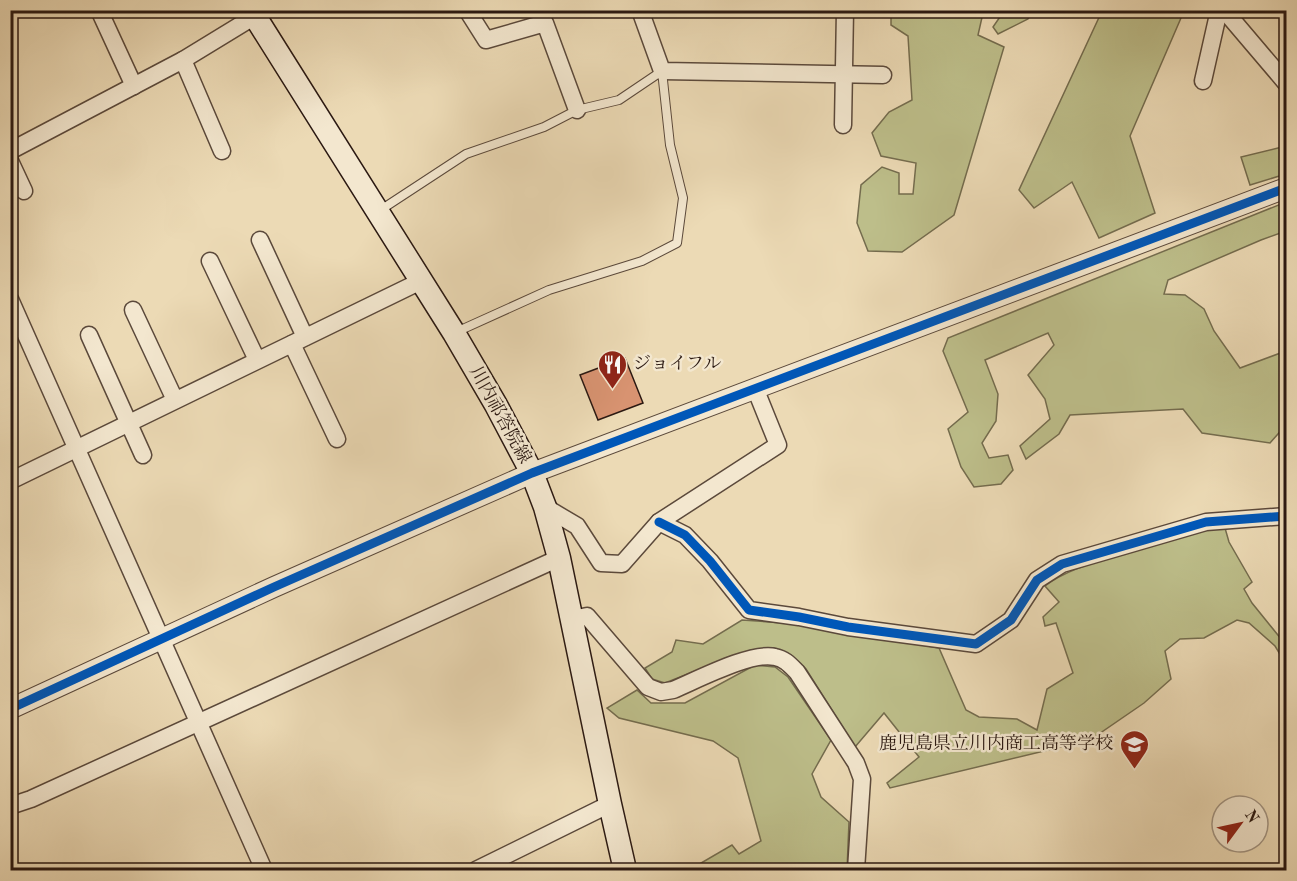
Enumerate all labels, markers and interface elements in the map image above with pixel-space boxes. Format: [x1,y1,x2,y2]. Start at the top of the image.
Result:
restaurant icon: ジョイフル [596,348,628,390]
place label: ジョイフル [633,354,721,373]
street label: 川内祁答院線 [466,362,536,467]
school or university icon: 鹿児島県立川内商工高等学校 [1118,728,1150,770]
place label: 鹿児島県立川内商工高等学校 [879,733,1113,753]
north arrow [1210,794,1270,854]
text: N [1241,807,1261,827]

